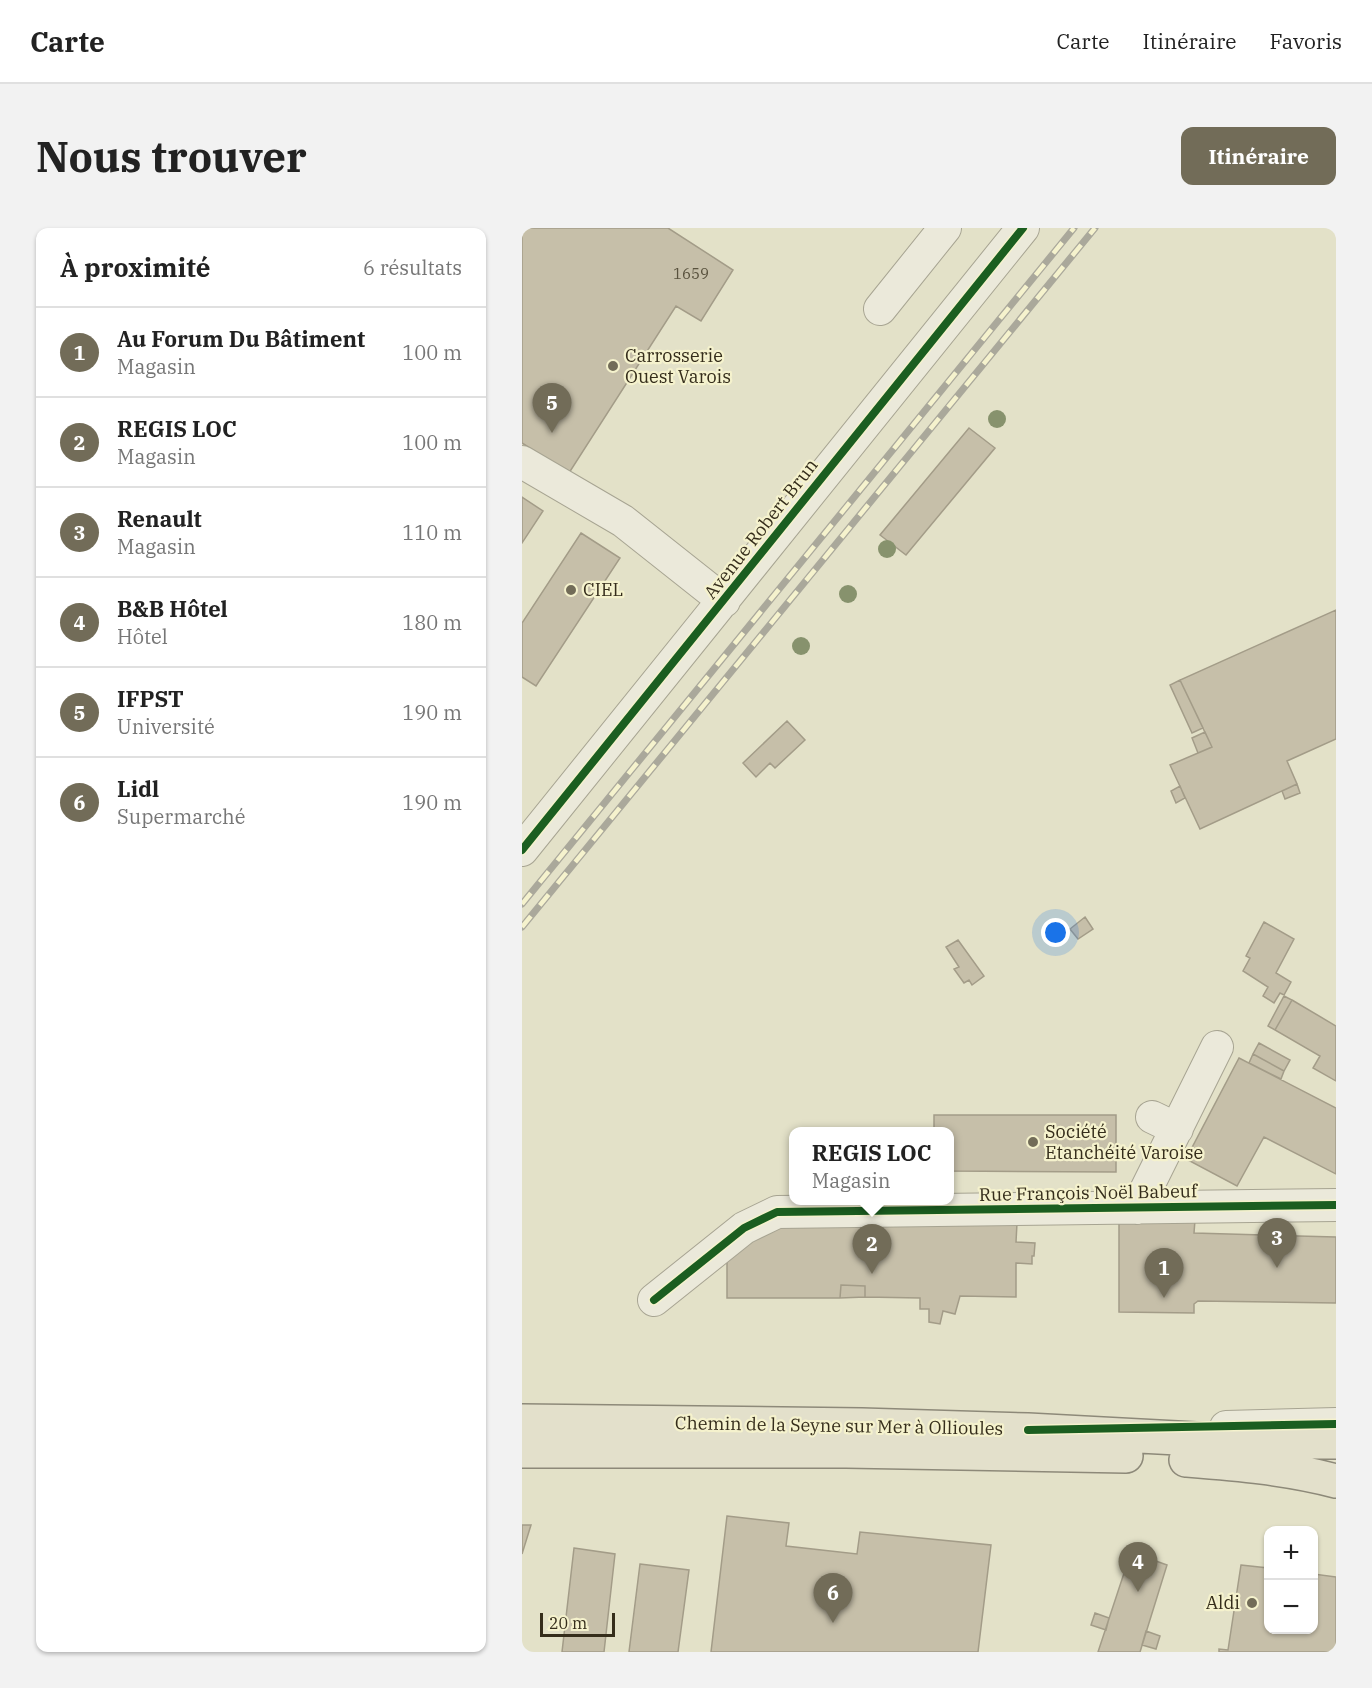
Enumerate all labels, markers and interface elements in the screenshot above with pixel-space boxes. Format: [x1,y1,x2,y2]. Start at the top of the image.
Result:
text: Carte [30,23,105,60]
text: Carte [1056,27,1110,55]
text: Itinéraire [1143,27,1236,55]
text: Favoris [1269,27,1342,55]
button: Itinéraire [1181,127,1336,185]
text: Nous trouver [36,129,307,184]
text: À proximité [60,250,211,284]
text: 6 résultats [363,254,462,281]
house number: 1659 [673,264,709,283]
text: Au Forum Du Bâtiment [117,324,365,353]
text: 1 [74,339,86,366]
text: 100 m [402,339,462,366]
place label: Carrosserie Ouest Varois [625,344,731,388]
text: Magasin [117,353,196,380]
marker: Carrosserie Ouest Varois [606,359,620,373]
pin: 5 [532,384,572,433]
text: REGIS LOC [117,414,237,443]
text: 2 [74,429,86,456]
text: 100 m [402,429,462,456]
text: Magasin [117,443,196,470]
street label: Avenue Robert Brun [699,454,823,603]
text: Renault [117,504,202,533]
text: 3 [74,519,86,546]
text: 110 m [402,519,462,546]
text: Magasin [117,533,196,560]
place label: CIEL [583,578,623,601]
marker: CIEL [564,583,578,597]
text: B&B Hôtel [117,594,228,623]
text: 4 [74,609,86,636]
text: 180 m [402,609,462,636]
text: Hôtel [117,623,168,650]
text: IFPST [117,684,184,713]
text: 5 [74,699,86,726]
text: 190 m [402,699,462,726]
text: Université [117,713,215,740]
text: Lidl [117,774,159,803]
text: 6 [74,789,86,816]
text: 190 m [402,789,462,816]
text: Supermarché [117,803,246,830]
your location [1041,918,1070,947]
place label: Société Etanchéité Varoise [1045,1120,1203,1164]
popup [789,1127,954,1205]
marker: Société Etanchéité Varoise [1026,1135,1040,1149]
text: REGIS LOC [812,1138,931,1167]
text: Magasin [812,1167,891,1194]
street label: Rue François Noël Babeuf [979,1179,1199,1206]
pin: 3 [1258,1218,1296,1268]
pin: 2 [852,1224,892,1274]
pin: 1 [1144,1248,1184,1298]
street label: Chemin de la Seyne sur Mer à Ollioules [675,1411,1003,1440]
map controls [1264,1526,1318,1634]
button: + [1264,1526,1318,1580]
pin: 4 [1118,1542,1158,1592]
pin: 6 [814,1574,852,1623]
button: − [1264,1580,1318,1634]
place label: Aldi [1206,1591,1240,1614]
marker: Aldi [1245,1596,1259,1610]
scale bar [540,1610,615,1638]
text: 20 m [549,1613,587,1633]

